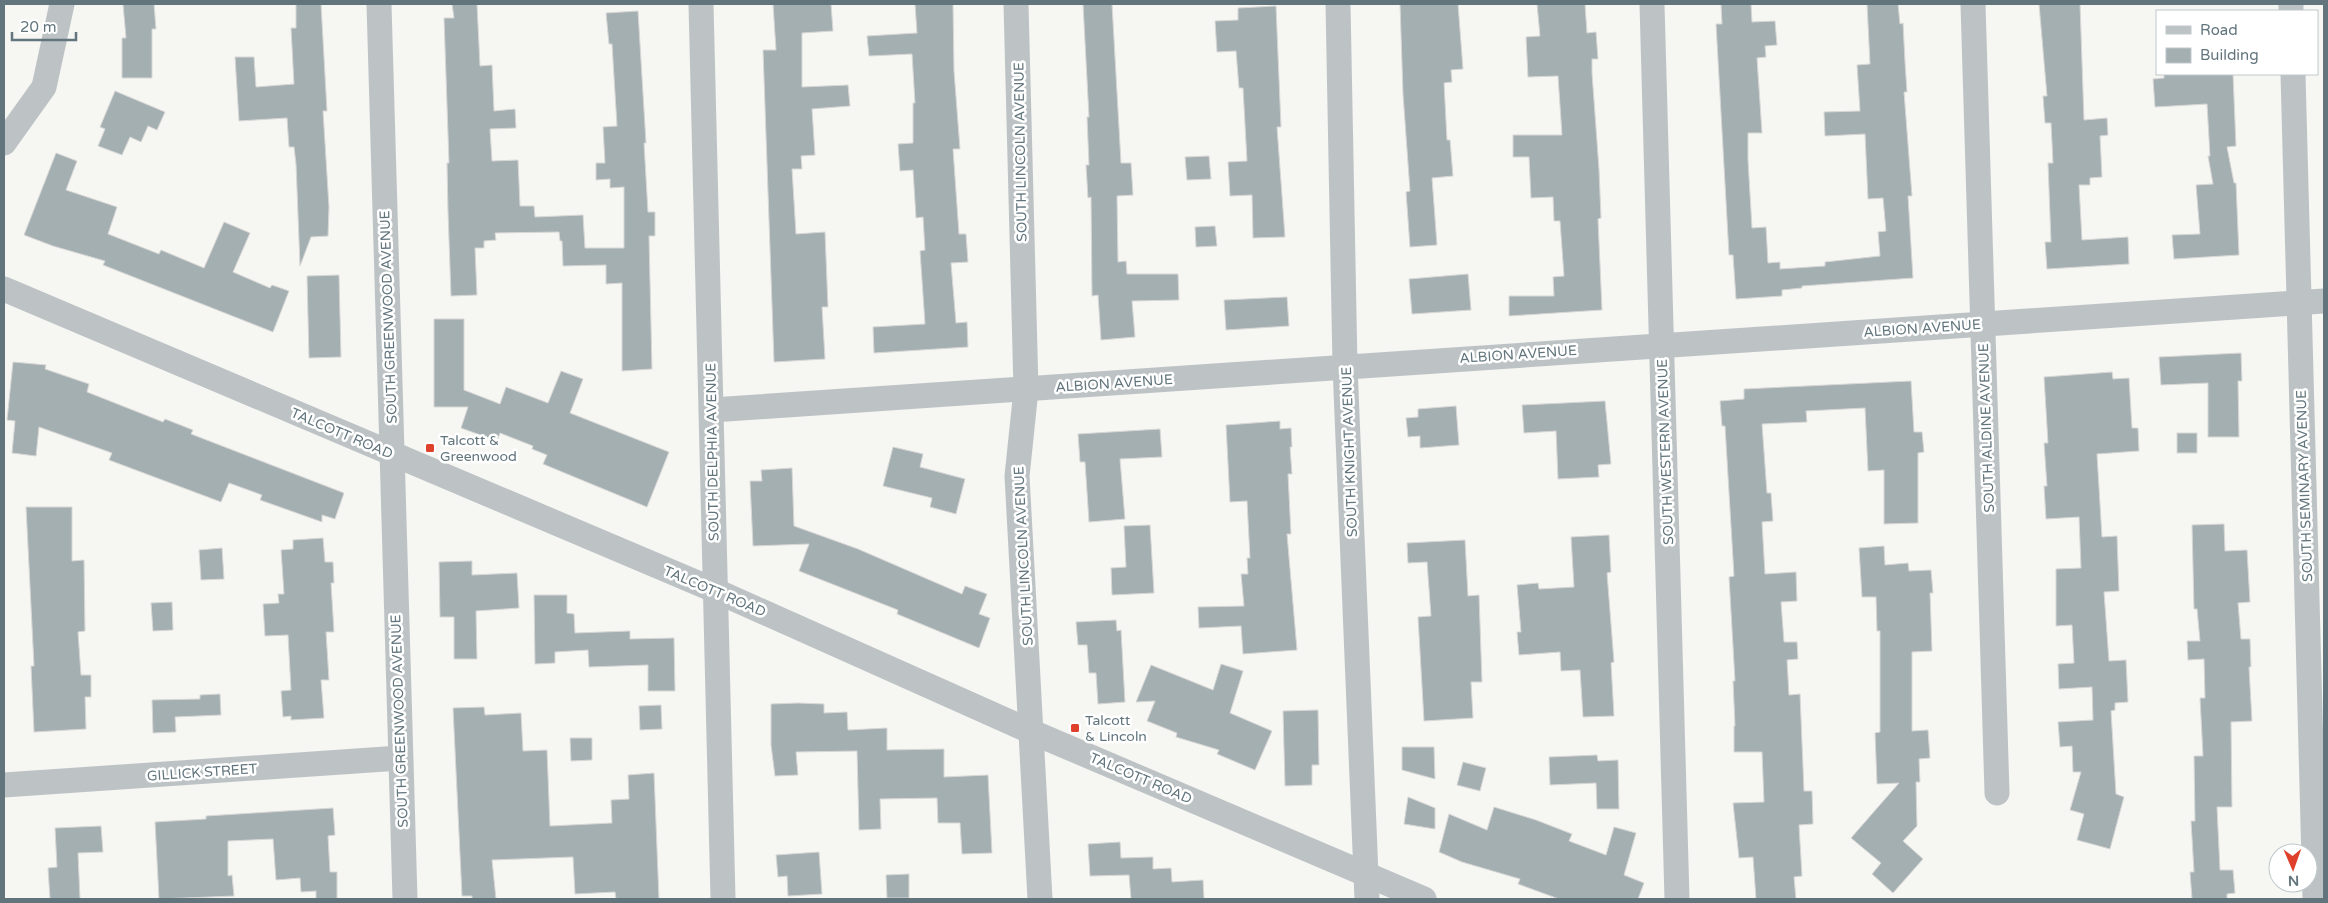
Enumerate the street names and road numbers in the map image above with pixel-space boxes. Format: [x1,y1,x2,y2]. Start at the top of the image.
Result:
street label: SOUTH LINCOLN AVENUE [1010,62,1031,242]
street label: SOUTH GREENWOOD AVENUE [376,210,401,424]
street label: ALBION AVENUE [1863,316,1981,341]
street label: ALBION AVENUE [1459,342,1577,367]
street label: SOUTH ALDINE AVENUE [1975,343,1998,513]
street label: SOUTH WESTERN AVENUE [1654,359,1677,545]
street label: SOUTH DELPHIA AVENUE [702,363,723,541]
street label: SOUTH KNIGHT AVENUE [1338,366,1361,538]
street label: ALBION AVENUE [1055,371,1173,396]
street label: SOUTH SEMINARY AVENUE [2293,390,2316,582]
street label: TALCOTT ROAD [288,404,395,463]
street label: SOUTH LINCOLN AVENUE [1010,466,1037,646]
street label: TALCOTT ROAD [661,562,768,621]
street label: SOUTH GREENWOOD AVENUE [387,614,412,828]
street label: TALCOTT ROAD [1087,749,1194,808]
street label: GILLICK STREET [146,760,258,785]

